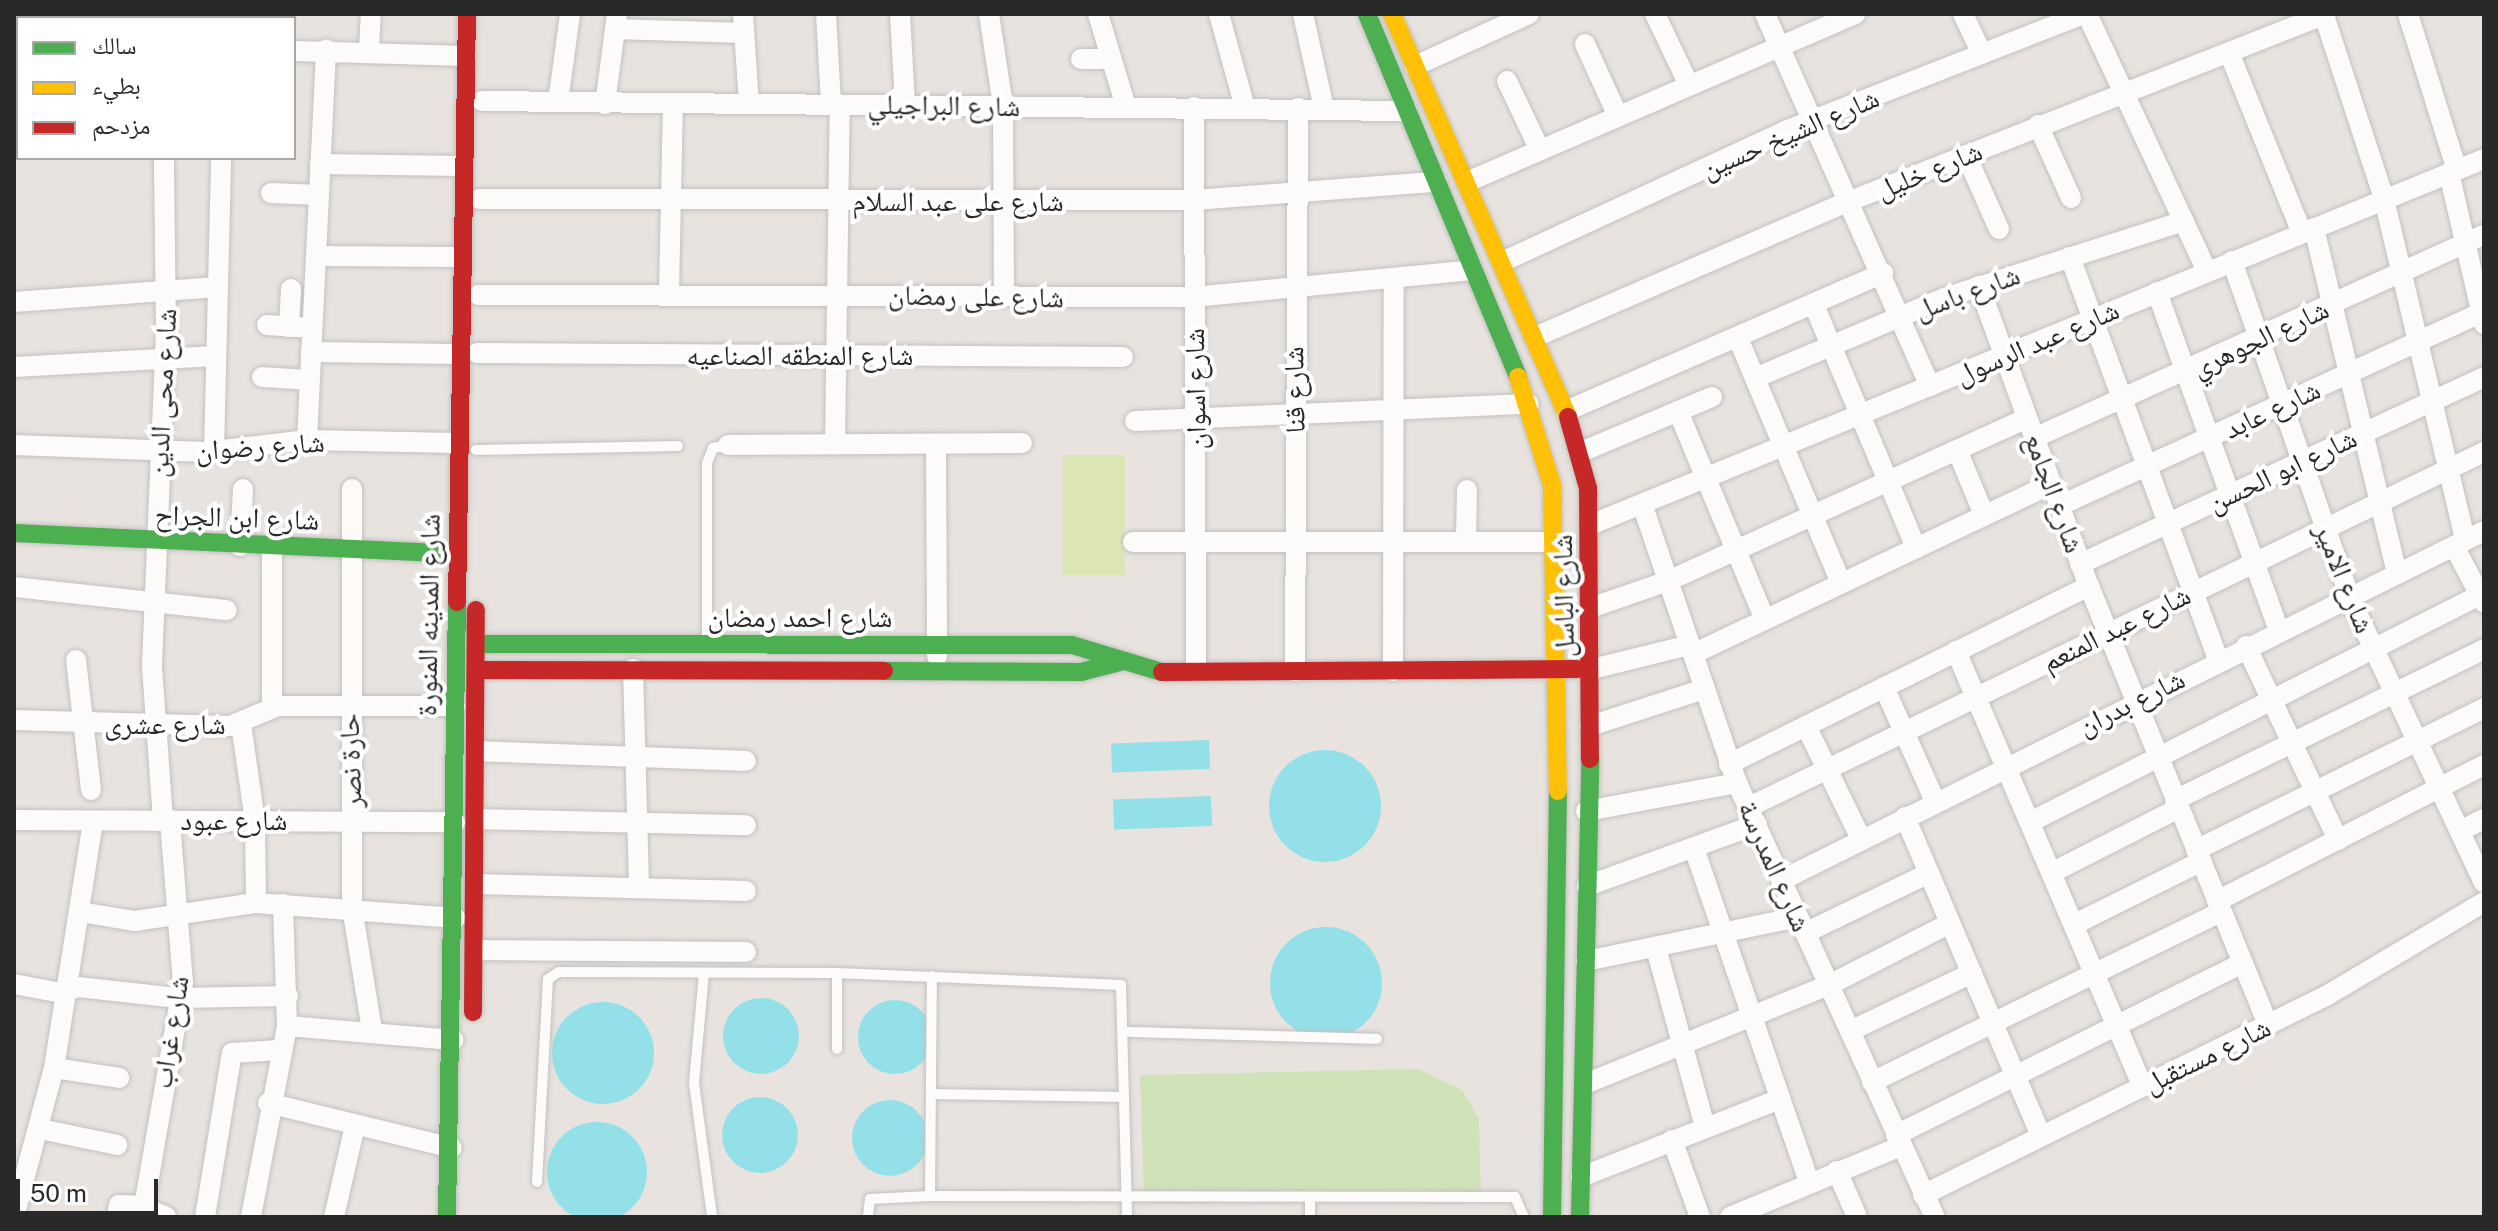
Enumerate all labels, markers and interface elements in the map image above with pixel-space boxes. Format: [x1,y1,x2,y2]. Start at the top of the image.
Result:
legend [16,16,296,160]
text: سالك [92,31,137,59]
text: بطيء [92,71,141,99]
street label: شارع الشيخ حسين [1696,81,1884,185]
street label: شارع البراجيلي [867,87,1021,123]
text: مزدحم [92,111,151,139]
street label: شارع خليل [1871,134,1987,206]
street label: شارع على عبد السلام [852,184,1064,218]
street label: شارع باسل [1910,257,2024,327]
street label: شارع على رمضان [888,278,1064,314]
street label: شارع عبد الرسول [1950,292,2124,392]
street label: شارع الجوهري [2186,292,2334,384]
street label: شارع محى الدين [141,308,183,478]
street label: شارع اسوان [1177,328,1213,450]
street label: شارع المنطقه الصناعيه [687,338,913,372]
street label: شارع قنا [1276,346,1312,434]
street label: شارع عابد [2219,372,2325,446]
street label: شارع ابو الحسن [2202,421,2362,519]
street label: شارع رضوان [194,425,326,467]
street label: شارع الجامع [2018,429,2092,557]
street label: شارع ابن الجراح [154,497,320,537]
street label: شارع المدينه المنورة [409,514,447,716]
street label: شارع الامير [2308,518,2382,638]
street label: شارع الباسل [1545,534,1581,658]
street label: شارع عبد المنعم [2036,578,2196,678]
street label: شارع احمد رمضان [708,600,892,634]
street label: شارع بدران [2072,662,2190,742]
street label: شارع عشرى [104,707,226,741]
street label: حارة نصر [332,713,368,809]
street label: شارع المدرسة [1731,796,1819,936]
street label: شارع عبود [180,803,288,837]
street label: شارع غراب [145,973,195,1091]
street label: شارع مستقبل [2138,1010,2276,1100]
scale bar [20,1163,162,1213]
text: 50 m [30,1179,87,1207]

